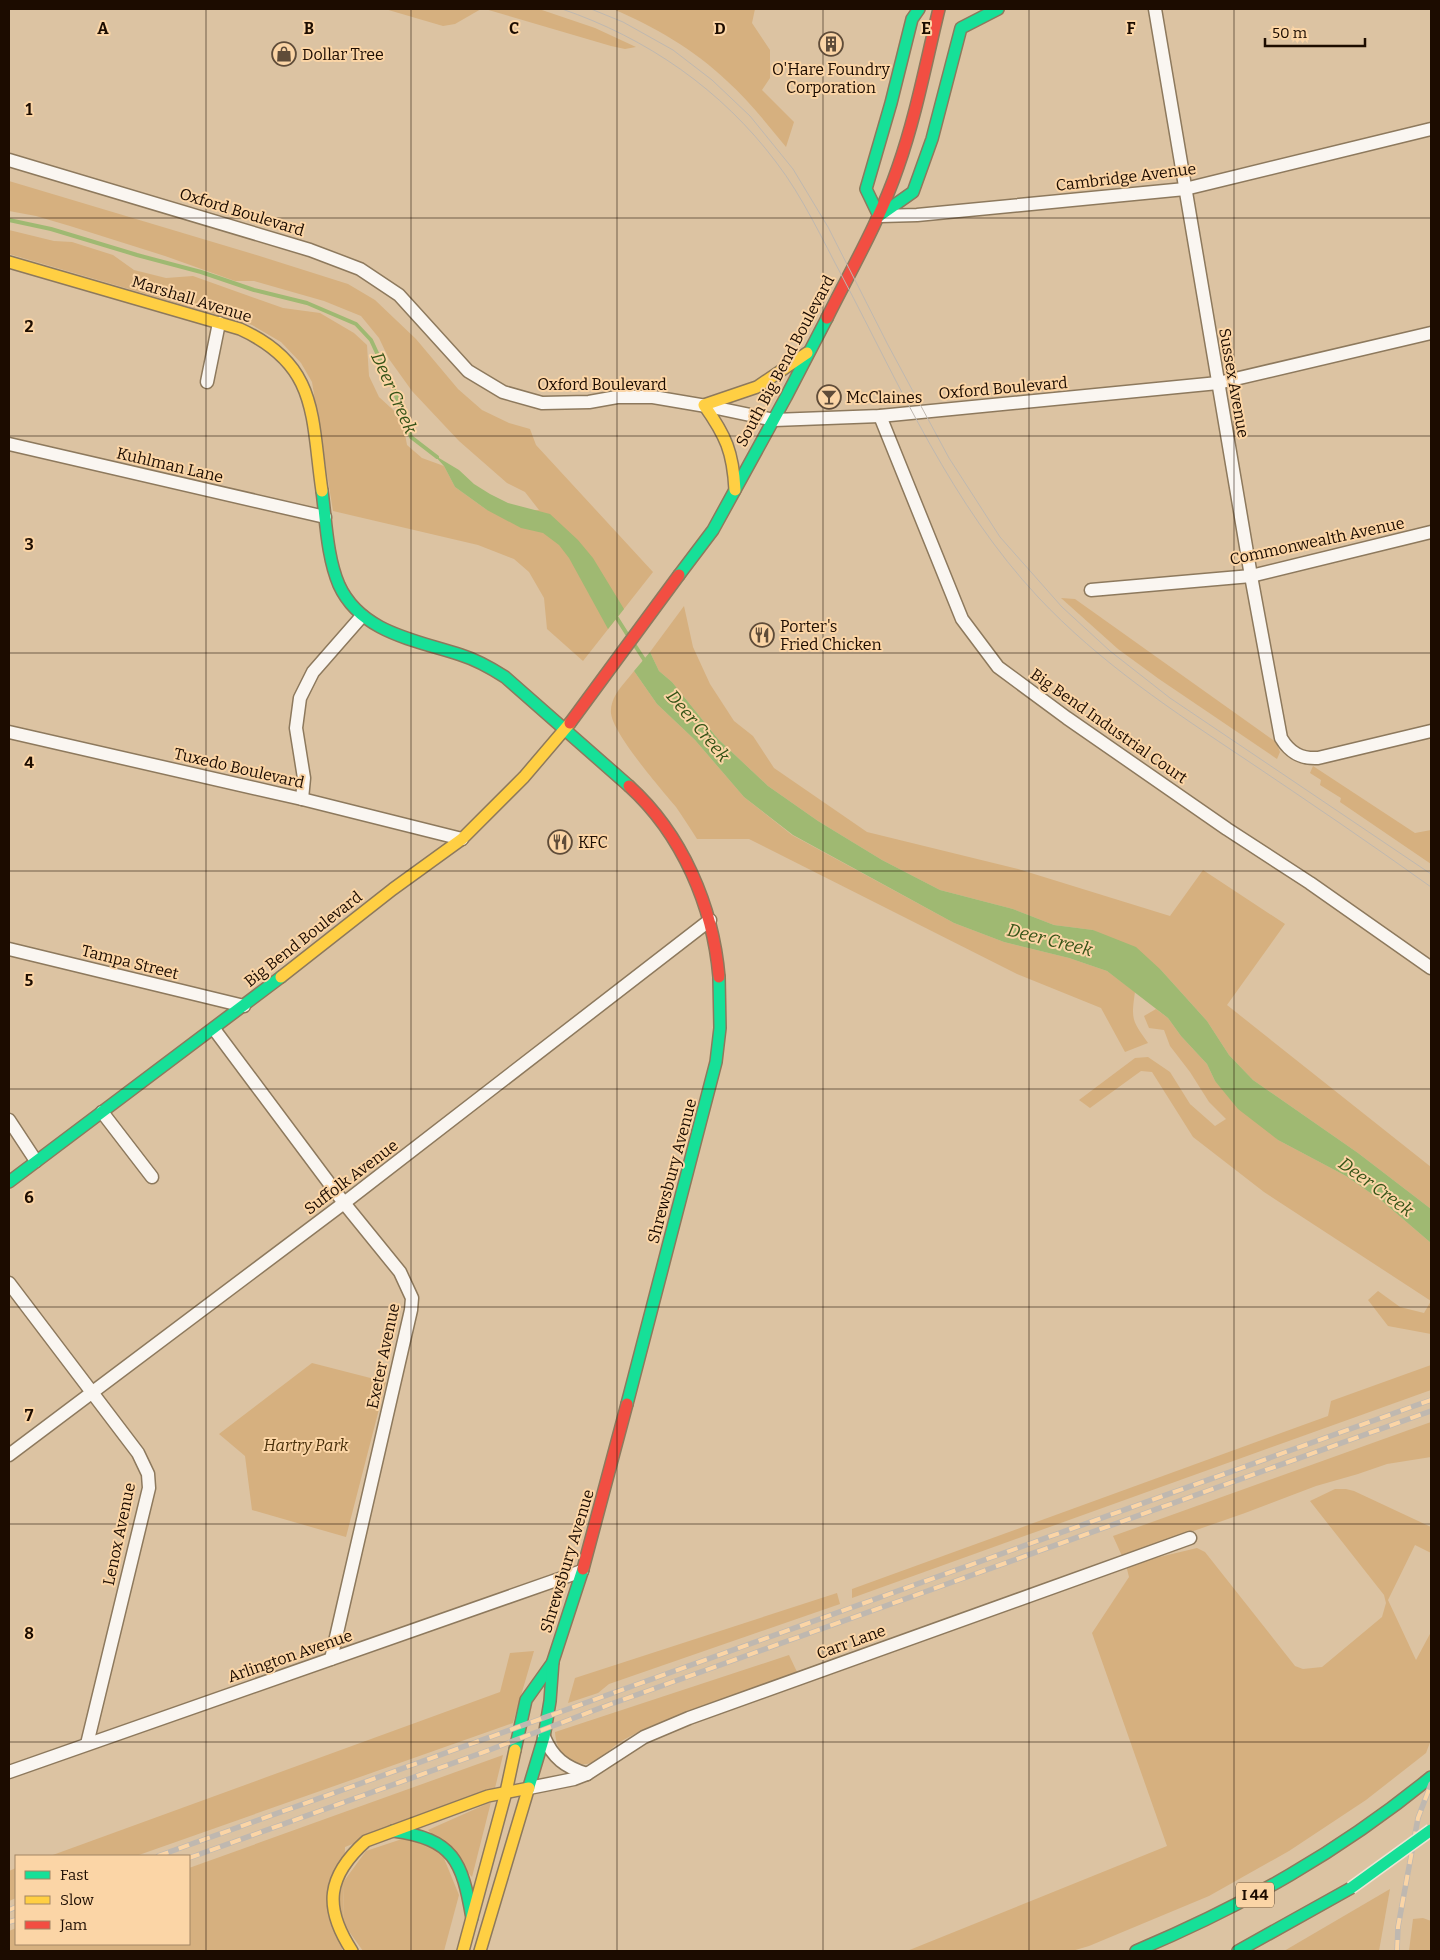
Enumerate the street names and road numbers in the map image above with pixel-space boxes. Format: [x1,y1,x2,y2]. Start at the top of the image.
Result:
street label: Cambridge Avenue [1055,159,1197,195]
street label: Oxford Boulevard [177,184,307,240]
street label: Marshall Avenue [130,272,254,326]
street label: South Big Bend Boulevard [732,272,839,450]
street label: Sussex Avenue [1215,327,1253,439]
street label: Oxford Boulevard [938,373,1069,403]
street label: Oxford Boulevard [537,375,667,394]
street label: Kuhlman Lane [115,443,225,487]
street label: Commonwealth Avenue [1228,513,1406,569]
street label: Big Bend Industrial Court [1027,665,1191,788]
street label: Tuxedo Boulevard [172,744,307,792]
street label: Big Bend Boulevard [240,887,366,991]
street label: Tampa Street [80,941,181,983]
street label: Shrewsbury Avenue [644,1096,700,1246]
street label: Suffolk Avenue [300,1136,402,1218]
street label: Exeter Avenue [363,1301,403,1411]
street label: Lenox Avenue [99,1481,139,1587]
street label: Shrewsbury Avenue [536,1487,598,1635]
street label: Carr Lane [814,1621,888,1663]
street label: Arlington Avenue [225,1626,355,1686]
road number: I 44 [1236,1882,1274,1908]

